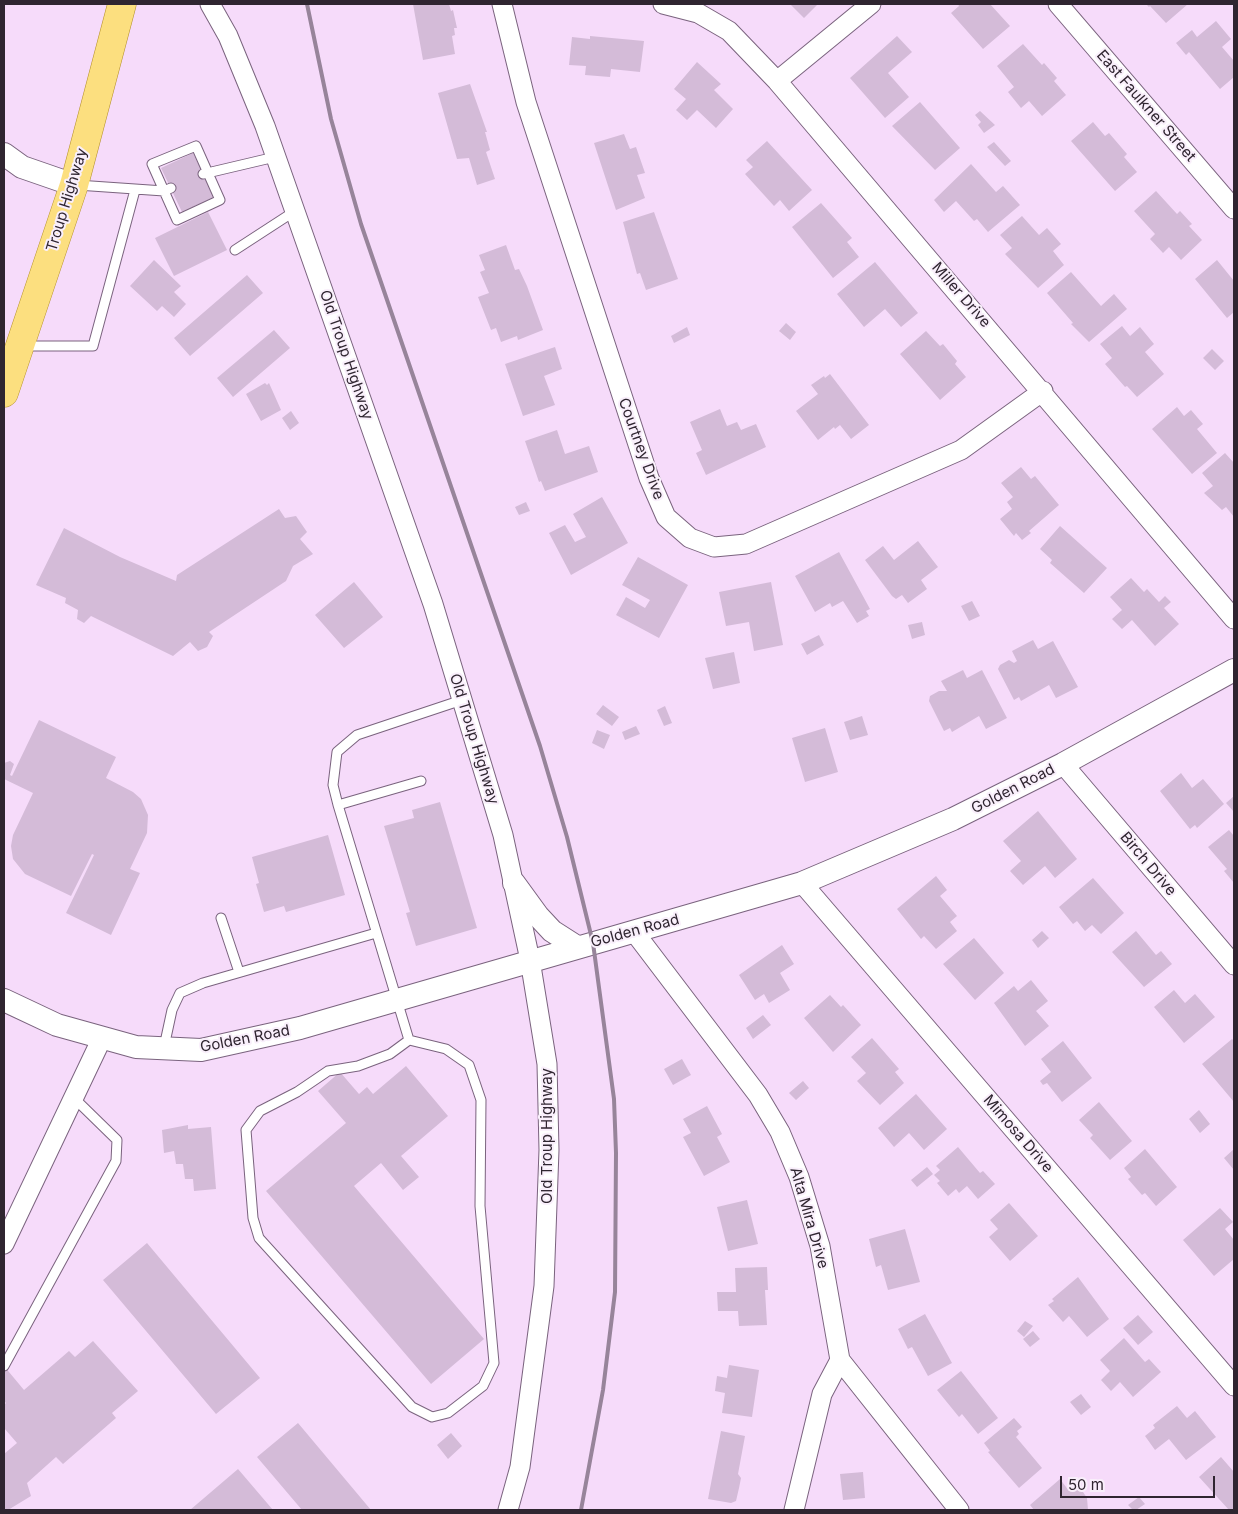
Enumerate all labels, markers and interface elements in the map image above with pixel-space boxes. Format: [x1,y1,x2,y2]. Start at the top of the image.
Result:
street label: East Faulkner Street [1093,47,1199,165]
street label: Troup Highway [43,146,91,254]
street label: Miller Drive [928,259,994,331]
street label: Old Troup Highway [315,288,377,422]
street label: Courtney Drive [614,396,668,502]
street label: Old Troup Highway [446,671,502,807]
street label: Golden Road [968,760,1058,818]
street label: Birch Drive [1116,828,1180,900]
street label: Golden Road [589,911,681,951]
street label: Golden Road [199,1021,291,1057]
street label: Old Troup Highway [538,1068,556,1204]
street label: Mimosa Drive [979,1091,1057,1177]
street label: Alta Mira Drive [786,1165,832,1271]
scale bar [1063,1466,1218,1498]
text: 50 m [1068,1475,1104,1494]

